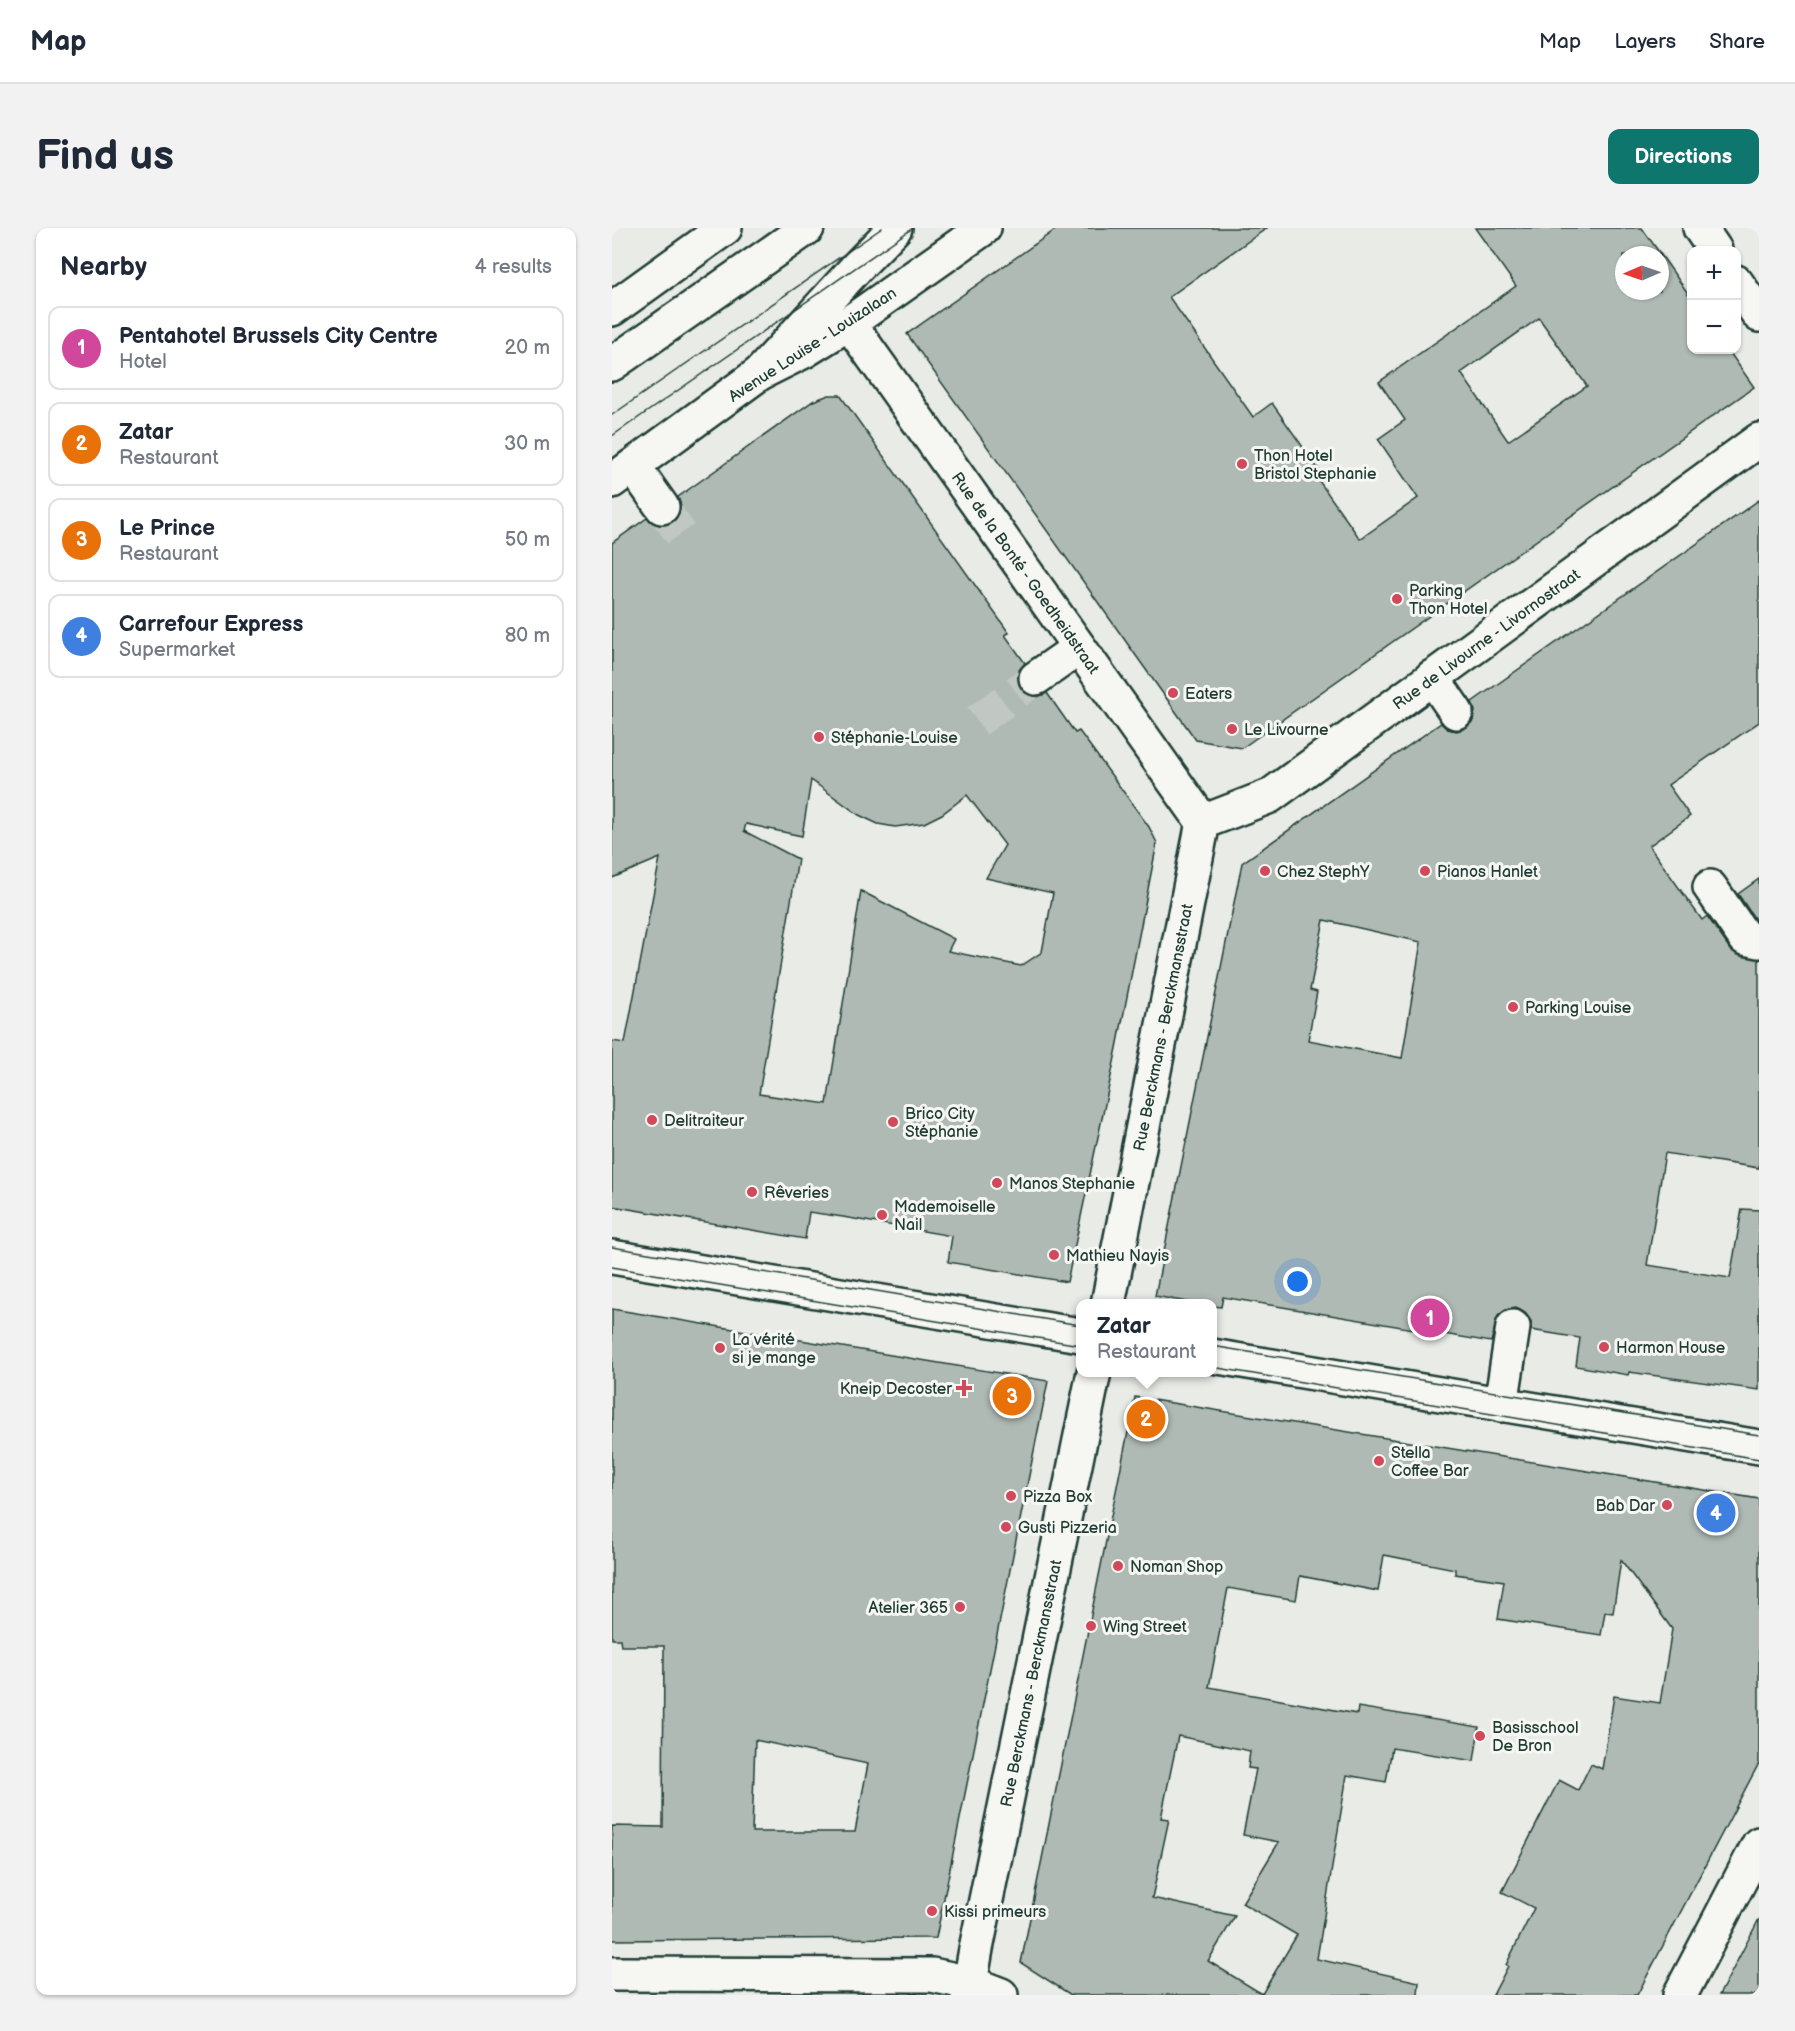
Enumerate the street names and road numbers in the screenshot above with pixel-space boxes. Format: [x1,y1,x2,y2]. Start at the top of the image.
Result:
street label: Avenue Louise - Louizalaan [725,284,900,407]
street label: Rue de la Bonté - Goedheidstraat [947,469,1103,678]
street label: Rue de Livourne - Livornostraat [1390,566,1584,714]
street label: Rue Berckmans - Berckmansstraat [1130,902,1198,1153]
street label: Rue Berckmans - Berckmansstraat [997,1558,1066,1809]

